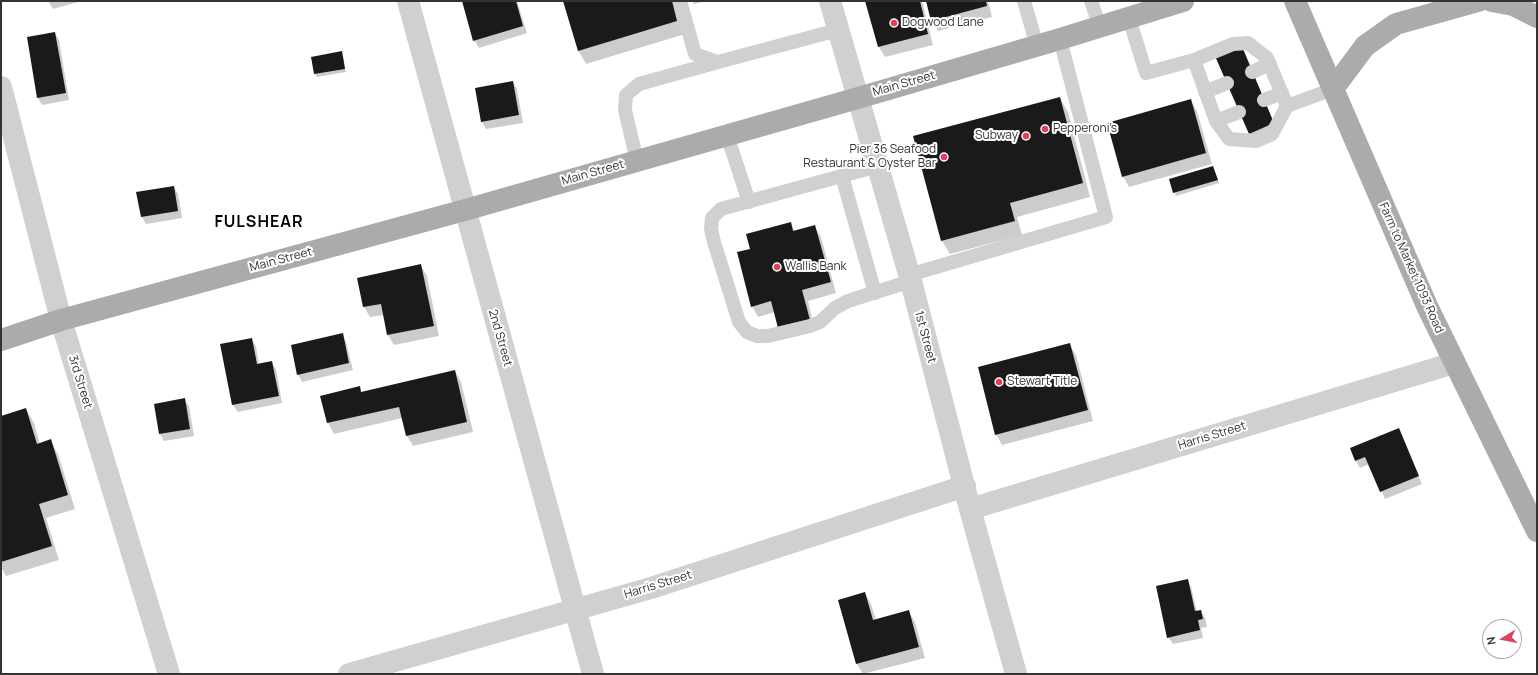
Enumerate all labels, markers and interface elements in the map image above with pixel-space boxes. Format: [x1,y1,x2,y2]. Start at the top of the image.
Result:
place label: Dogwood Lane [902,16,984,30]
marker: Dogwood Lane [889,18,899,28]
street label: Main Street [871,68,937,100]
place label: Pepperoni’s [1053,122,1117,136]
marker: Pepperoni’s [1040,124,1050,134]
place label: Subway [975,129,1018,143]
marker: Subway [1021,131,1031,141]
place label: Pier 36 Seafood Restaurant & Oyster Bar [803,143,936,171]
marker: Pier 36 Seafood Restaurant & Oyster Bar [939,152,949,162]
street label: Main Street [560,157,626,189]
street label: Farm to Market 1093 Road [1376,200,1446,336]
district label: FULSHEAR [214,213,304,233]
street label: Main Street [248,245,314,275]
place label: Wallis Bank [785,260,847,274]
marker: Wallis Bank [772,262,782,272]
street label: 2nd Street [485,308,515,368]
street label: 1st Street [911,309,939,365]
street label: 3rd Street [65,353,95,411]
place label: Stewart Title [1007,375,1077,389]
marker: Stewart Title [994,377,1004,387]
street label: Harris Street [1176,419,1248,453]
street label: Harris Street [622,568,694,602]
north arrow [1482,619,1522,659]
text: N [1483,636,1499,646]

